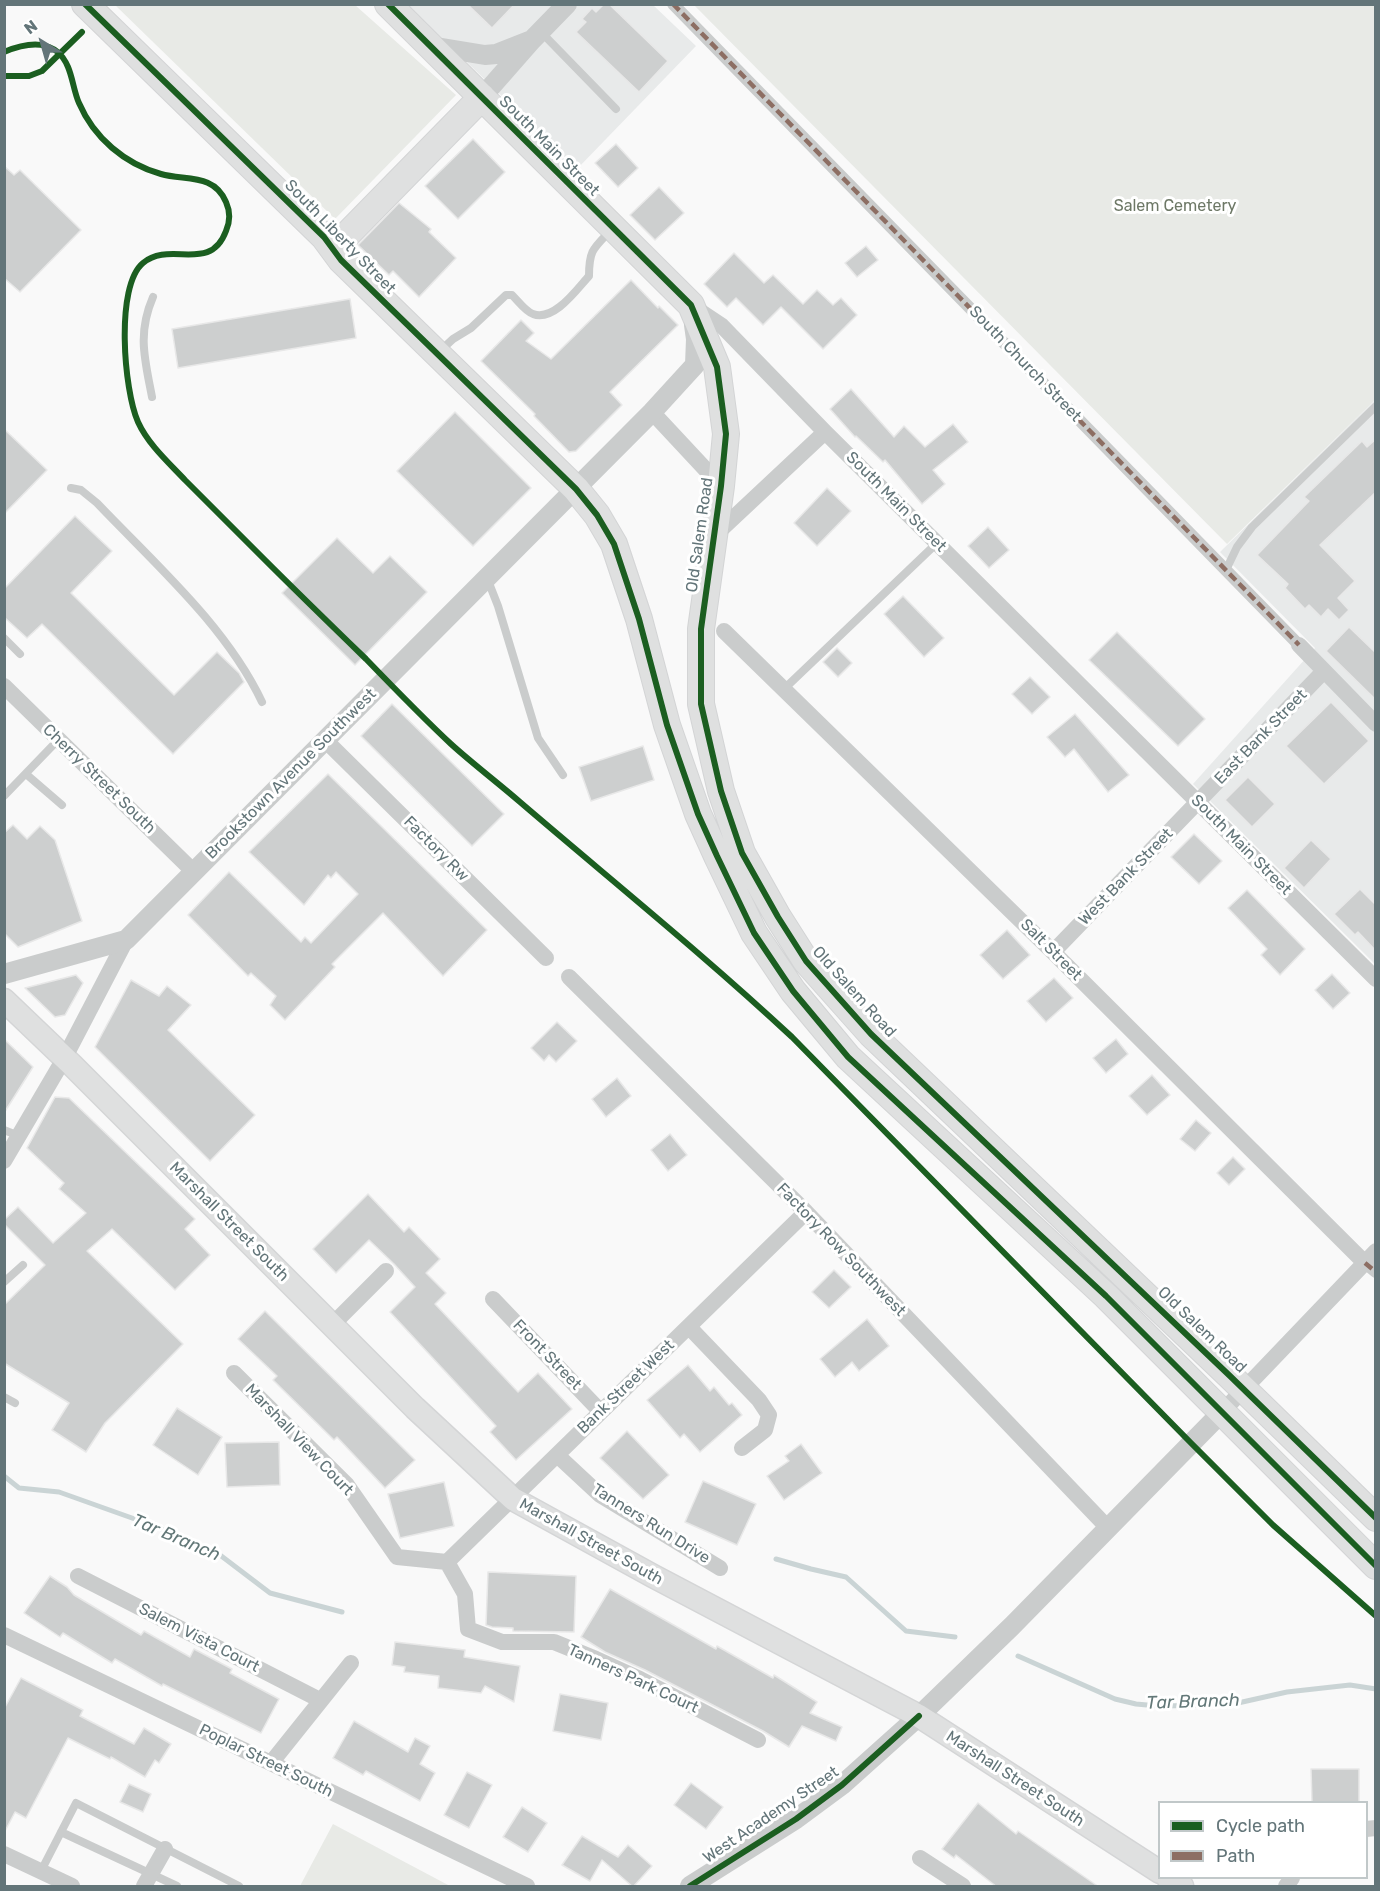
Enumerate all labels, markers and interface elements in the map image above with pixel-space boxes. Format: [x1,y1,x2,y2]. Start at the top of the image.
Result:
north arrow [12,12,72,72]
text: N [21,16,41,38]
street label: South Main Street [495,92,603,200]
street label: South Liberty Street [281,176,399,298]
park label: Salem Cemetery [1114,196,1236,216]
street label: South Church Street [965,302,1085,426]
street label: South Main Street [842,448,950,556]
street label: Old Salem Road [682,476,718,594]
street label: Brookstown Avenue Southwest [202,685,380,863]
street label: East Bank Street [1211,686,1311,788]
street label: Cherry Street South [39,720,159,838]
street label: South Main Street [1187,791,1295,899]
street label: Factory Rw [399,812,473,886]
street label: West Bank Street [1075,825,1177,929]
street label: Salt Street [1016,915,1086,985]
street label: Old Salem Road [808,943,900,1041]
street label: Marshall Street South [165,1158,293,1286]
street label: Factory Row Southwest [772,1179,910,1321]
street label: Old Salem Road [1154,1283,1250,1377]
street label: Front Street [509,1316,585,1394]
street label: Bank Street West [574,1336,678,1438]
street label: Marshall View Court [241,1380,357,1500]
street label: Tanners Run Drive [589,1480,713,1568]
street label: Marshall Street South [516,1495,666,1589]
water label: Tar Branch [129,1510,223,1566]
street label: Salem Vista Court [135,1599,263,1677]
street label: Tanners Park Court [565,1640,701,1718]
water label: Tar Branch [1146,1690,1240,1714]
street label: Poplar Street South [196,1720,336,1802]
street label: Marshall Street South [942,1727,1088,1831]
street label: West Academy Street [700,1762,842,1868]
legend [1158,1801,1368,1879]
text: Cycle path [1216,1815,1305,1837]
text: Path [1216,1845,1255,1867]

